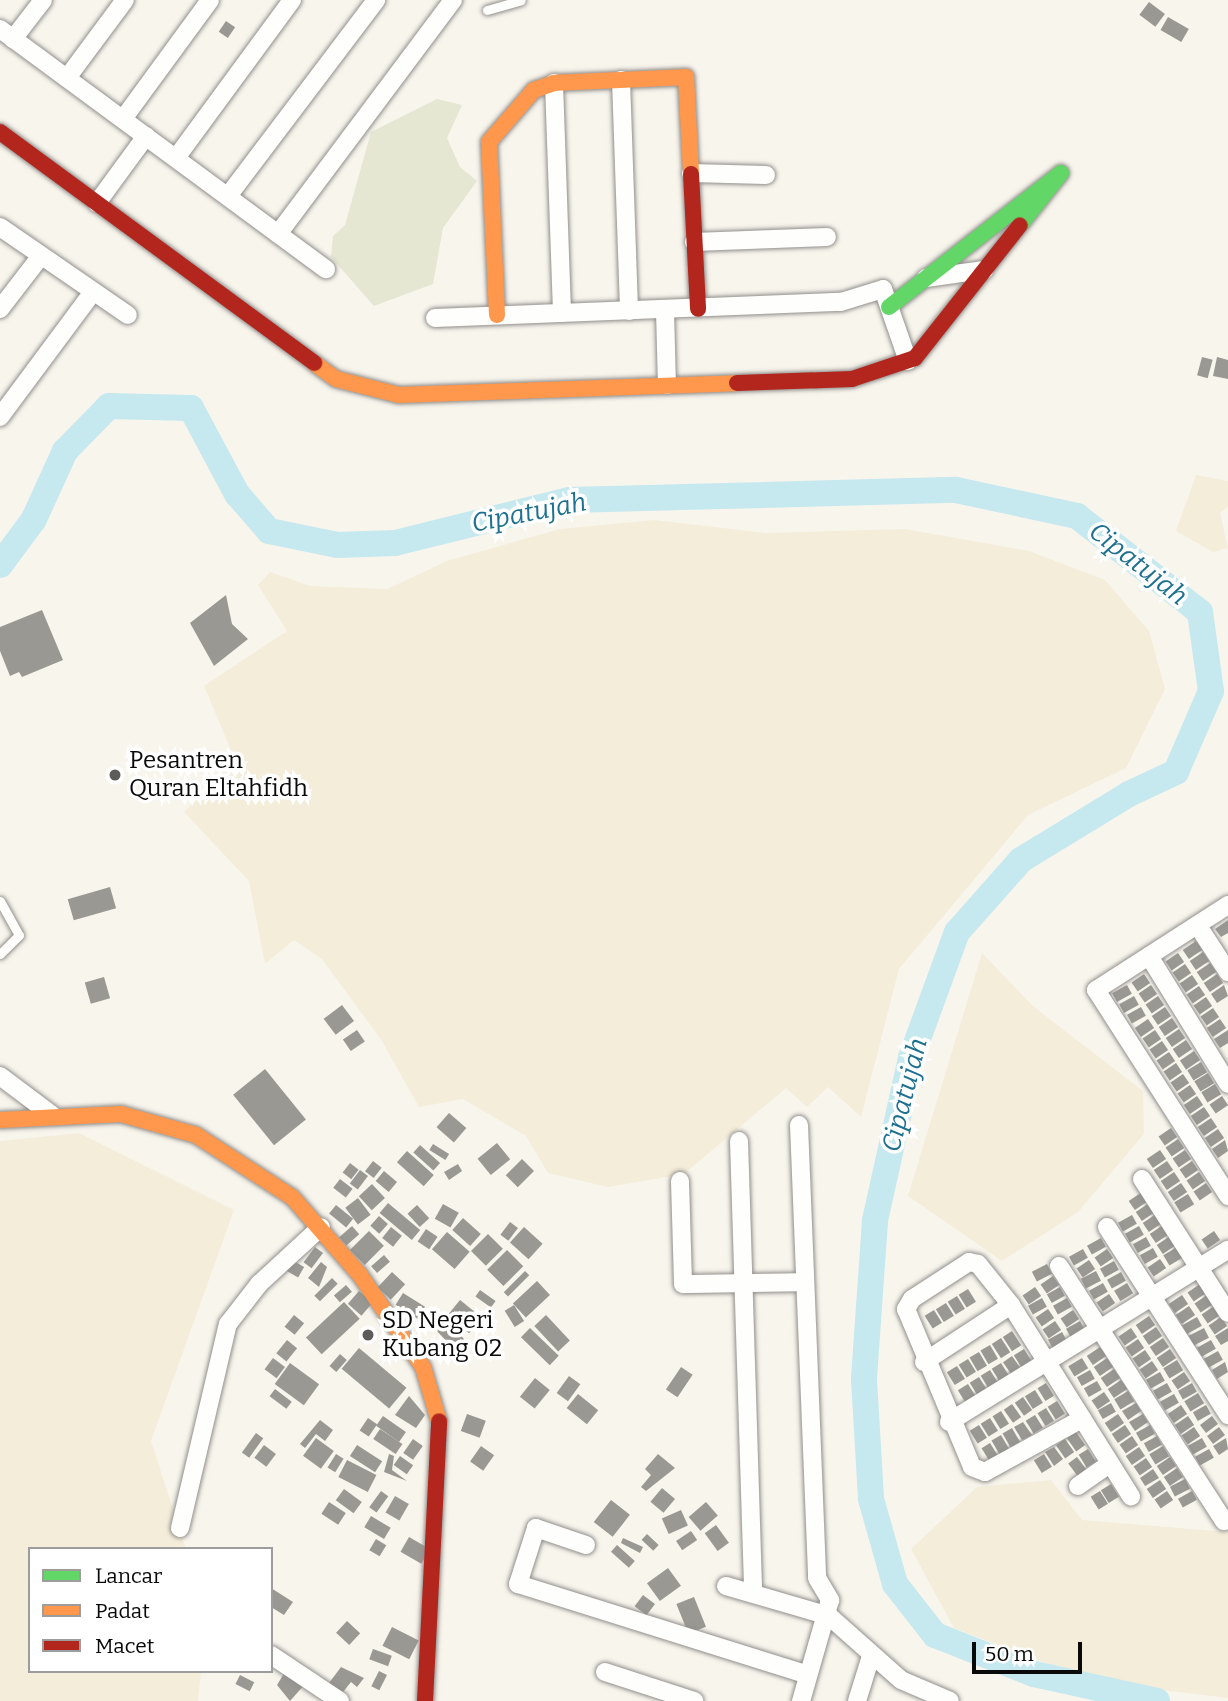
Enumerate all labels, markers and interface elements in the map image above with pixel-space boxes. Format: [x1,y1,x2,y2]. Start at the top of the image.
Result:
water label: Cipatujah [469,487,589,539]
water label: Cipatujah [1083,516,1193,612]
place label: Pesantren Quran Eltahfidh [129,747,308,803]
marker: Pesantren Quran Eltahfidh [107,767,123,783]
water label: Cipatujah [876,1035,934,1155]
place label: SD Negeri Kubang 02 [382,1307,502,1363]
marker: SD Negeri Kubang 02 [360,1327,376,1343]
legend [28,1547,273,1673]
text: Lancar [95,1563,162,1589]
text: Padat [95,1598,150,1624]
scale bar [976,1628,1086,1672]
text: Macet [95,1633,154,1659]
text: 50 m [985,1641,1034,1667]

